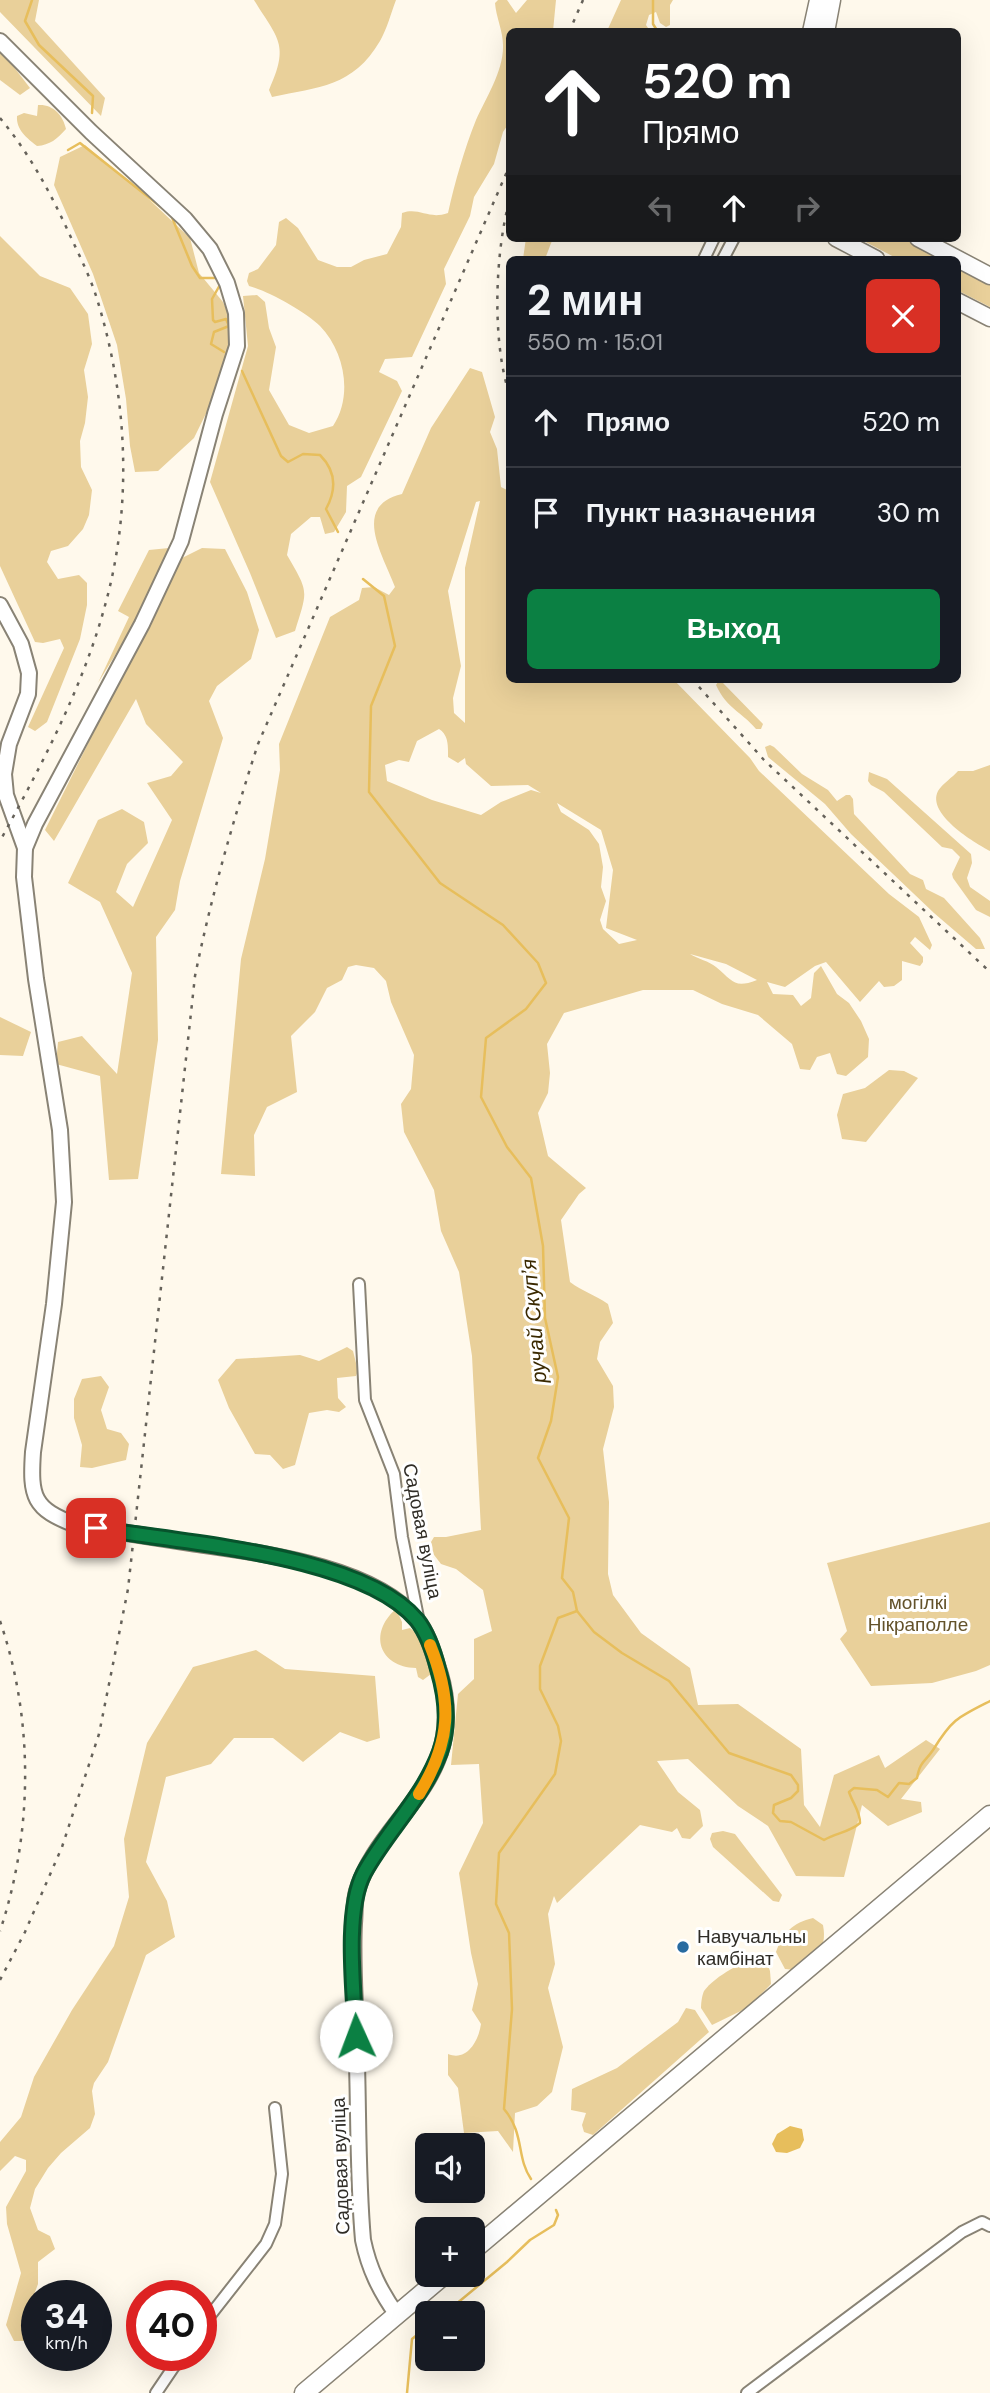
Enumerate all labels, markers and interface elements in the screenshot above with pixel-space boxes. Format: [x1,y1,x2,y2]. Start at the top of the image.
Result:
text: 520 m [642,49,792,113]
icon: ahead [527,56,618,147]
text: Прямо [642,111,740,153]
icon: left [642,189,680,227]
icon: ahead [715,189,753,227]
icon: right [788,189,826,227]
text: 2 мин [527,273,643,328]
button: close [866,279,940,353]
text: 550 m · 15:01 [527,327,663,357]
icon: ahead [527,403,565,441]
text: Прямо [586,405,670,439]
text: 520 m [862,405,940,439]
icon: arrive [527,494,565,532]
text: Пункт назначения [586,496,816,530]
text: 30 m [877,496,940,530]
button: Выход [527,589,940,669]
water label: ручай Скупʼя [515,1258,553,1385]
street label: Садовая вуліца [397,1461,448,1601]
pin [66,1498,126,1558]
icon: arrive [77,1509,115,1547]
park label: могілкі Нікраполле [868,1590,968,1637]
place label: Навучальны камбінат [697,1924,806,1971]
marker: Навучальны камбінат [675,1939,691,1955]
position arrow [319,1999,393,2073]
street label: Садовая вуліца [326,2096,355,2235]
map controls [415,2133,485,2371]
button: sound [415,2133,485,2203]
button: + [415,2217,485,2287]
speed limit sign: 40 [126,2280,217,2371]
text: 34 [45,2293,88,2339]
button: − [415,2301,485,2371]
text: km/h [45,2331,88,2355]

